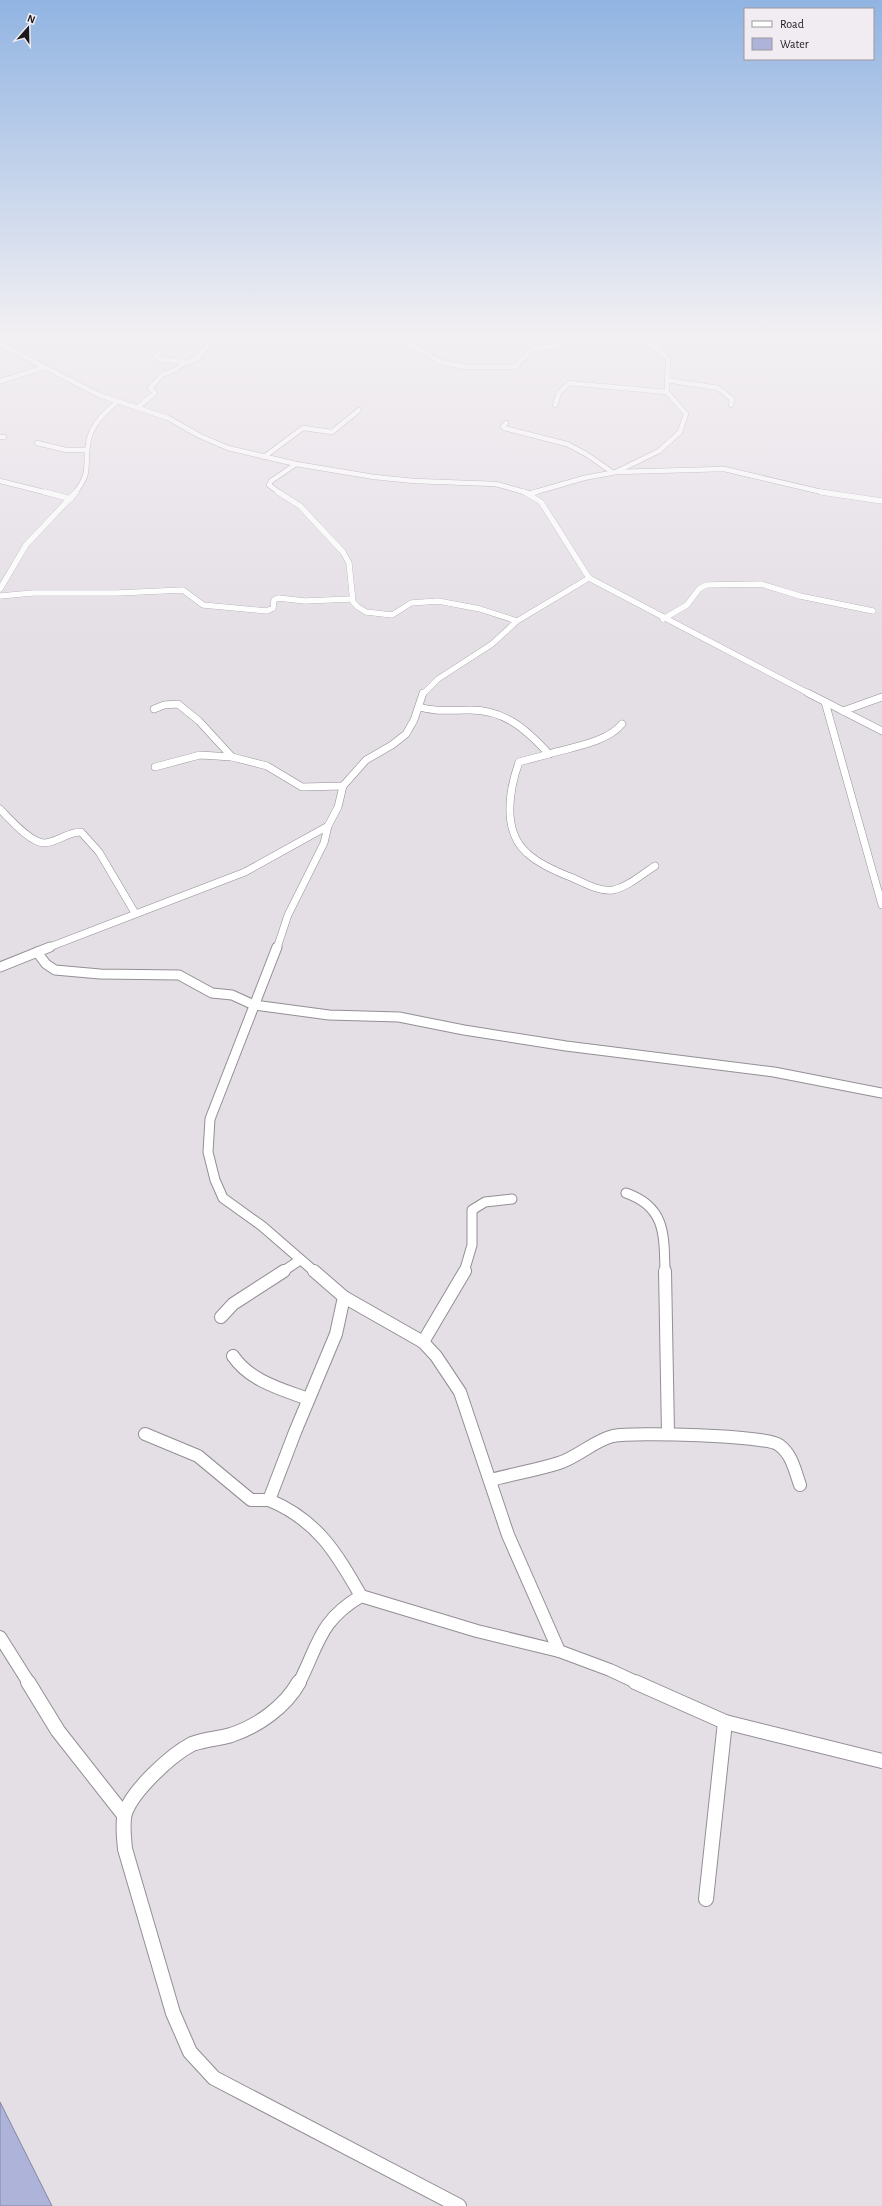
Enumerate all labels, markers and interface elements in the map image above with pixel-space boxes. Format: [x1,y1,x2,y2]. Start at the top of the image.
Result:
north arrow [8,8,48,48]
legend [744,8,874,60]
text: N [26,13,37,26]
text: Road [780,18,804,30]
text: Water [780,38,809,50]

